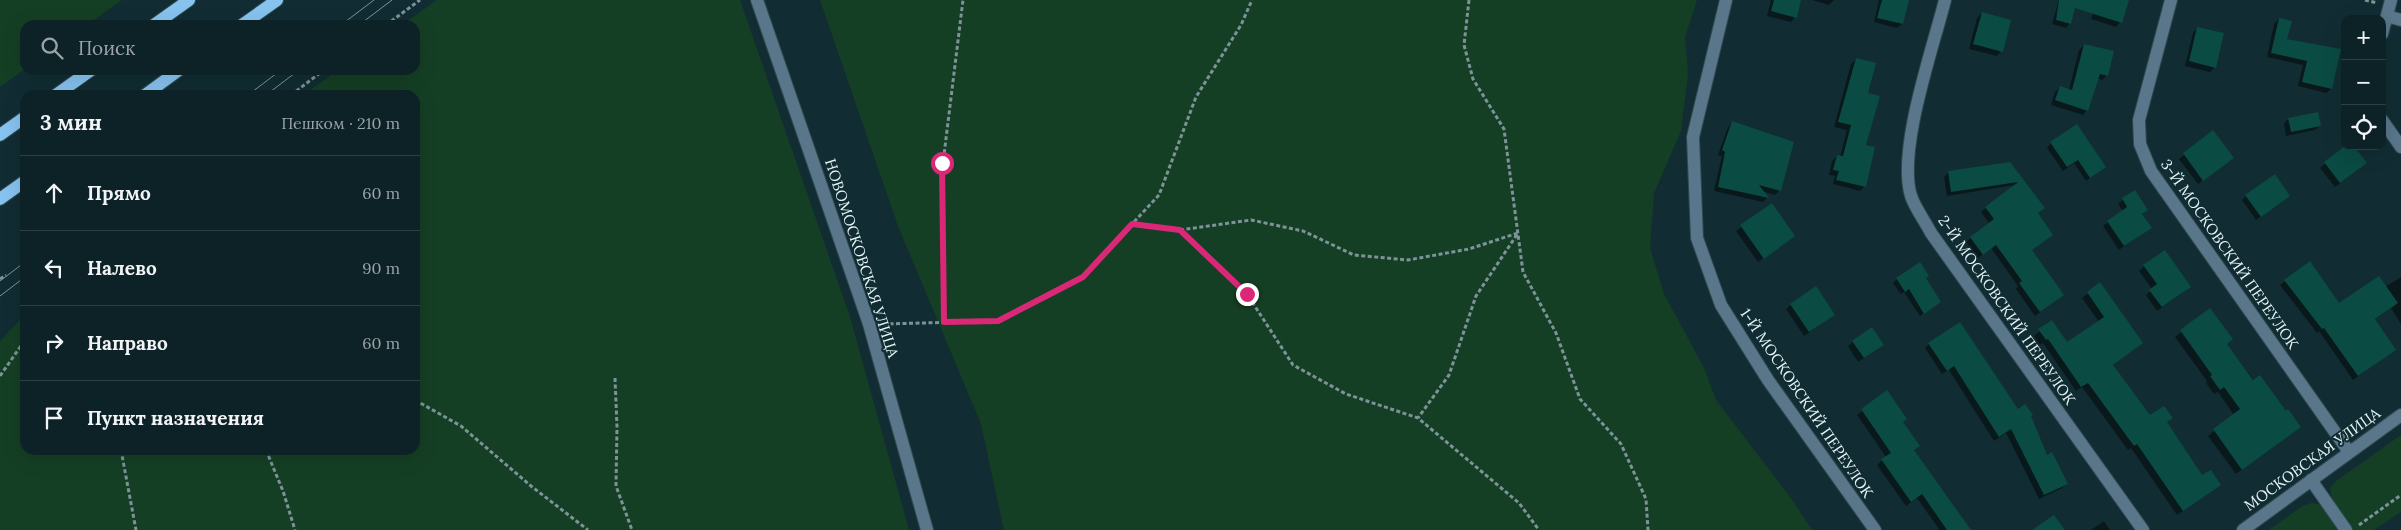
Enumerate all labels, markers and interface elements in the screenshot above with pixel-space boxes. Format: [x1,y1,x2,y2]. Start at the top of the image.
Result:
map controls [2341,15,2386,150]
button: + [2341,15,2386,60]
search box [20,20,420,75]
icon: search [38,34,66,62]
text: Поиск [78,36,135,60]
button: − [2341,60,2386,105]
button: locate [2341,105,2386,150]
text: 3 мин [40,109,102,136]
text: Пешком · 210 m [281,113,400,133]
route start [931,152,954,175]
street label: 3-Й МОСКОВСКИЙ ПЕРЕУЛОК [2157,155,2303,353]
street label: НОВОМОСКОВСКАЯ УЛИЦА [821,156,903,360]
icon: ahead [40,179,68,207]
text: Прямо [87,181,151,205]
text: 60 m [362,183,400,203]
street label: 2-Й МОСКОВСКИЙ ПЕРЕУЛОК [1934,212,2080,409]
icon: left [40,254,68,282]
text: Налево [87,256,157,280]
text: 90 m [362,258,400,278]
route end [1236,283,1259,306]
street label: 1-Й МОСКОВСКИЙ ПЕРЕУЛОК [1736,305,1878,502]
icon: right [40,329,68,357]
text: Направо [87,331,168,355]
text: 60 m [362,333,400,353]
street label: МОСКОВСКАЯ УЛИЦА [2240,403,2384,515]
icon: arrive [40,404,68,432]
text: Пункт назначения [87,406,264,430]

